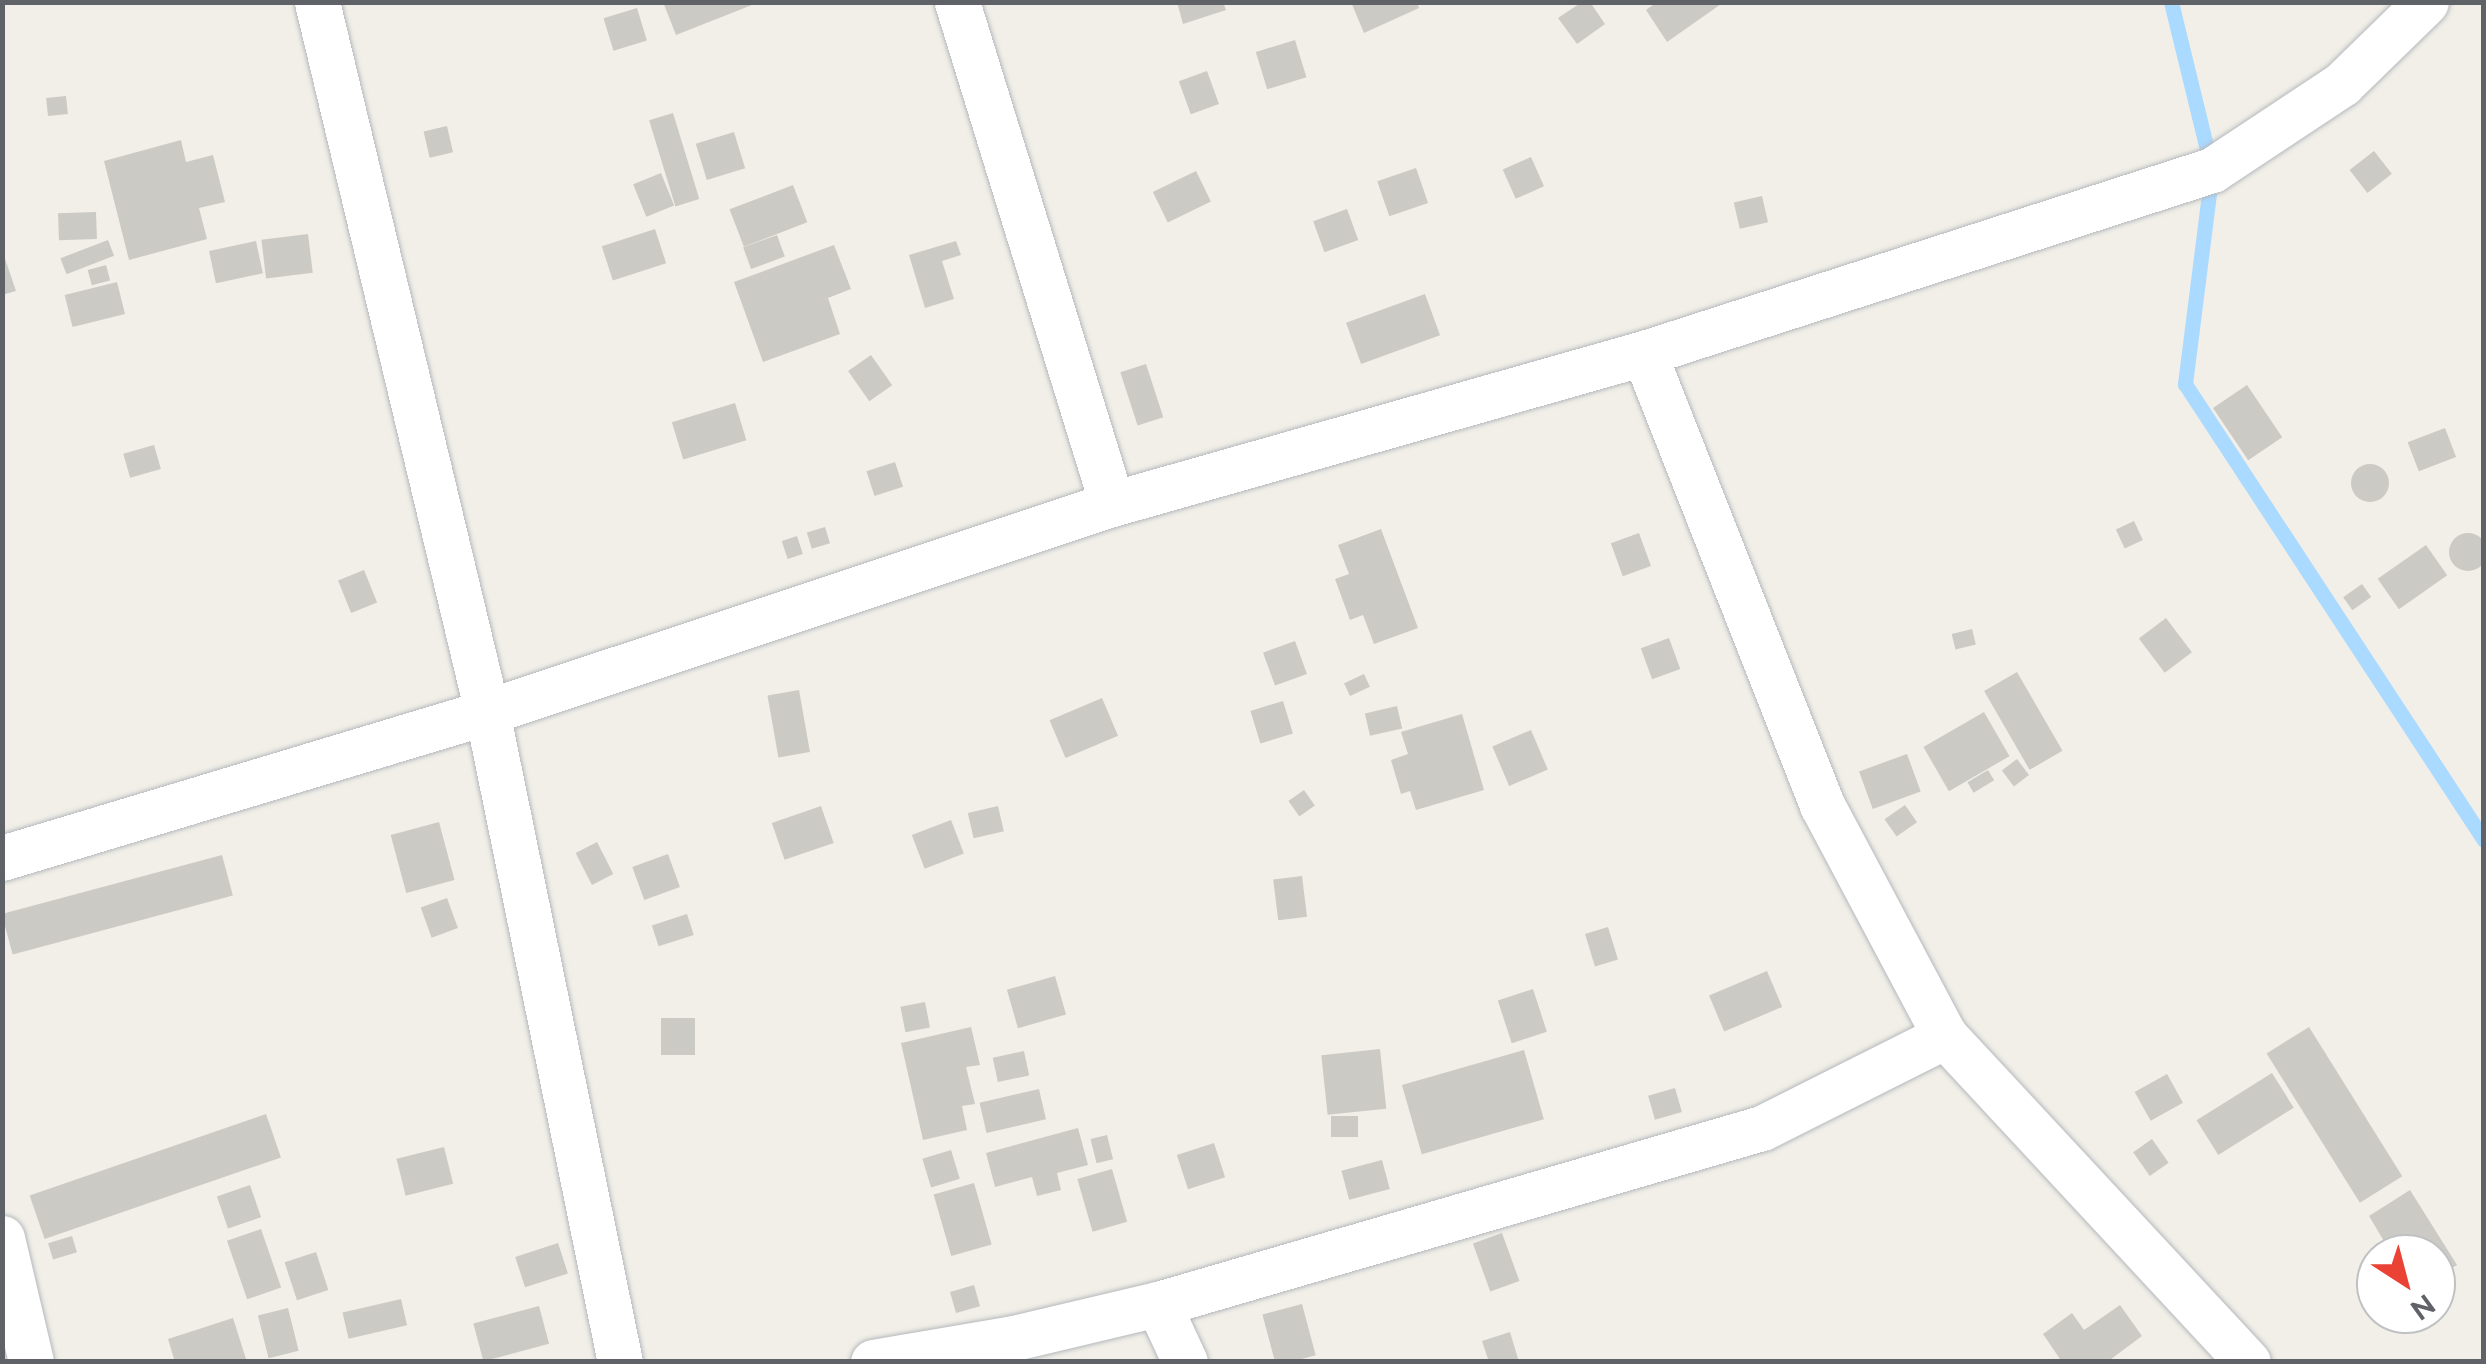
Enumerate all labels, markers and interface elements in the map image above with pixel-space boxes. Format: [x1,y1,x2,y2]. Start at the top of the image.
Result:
north arrow [2356,1234,2456,1334]
text: N [2404,1287,2441,1327]

